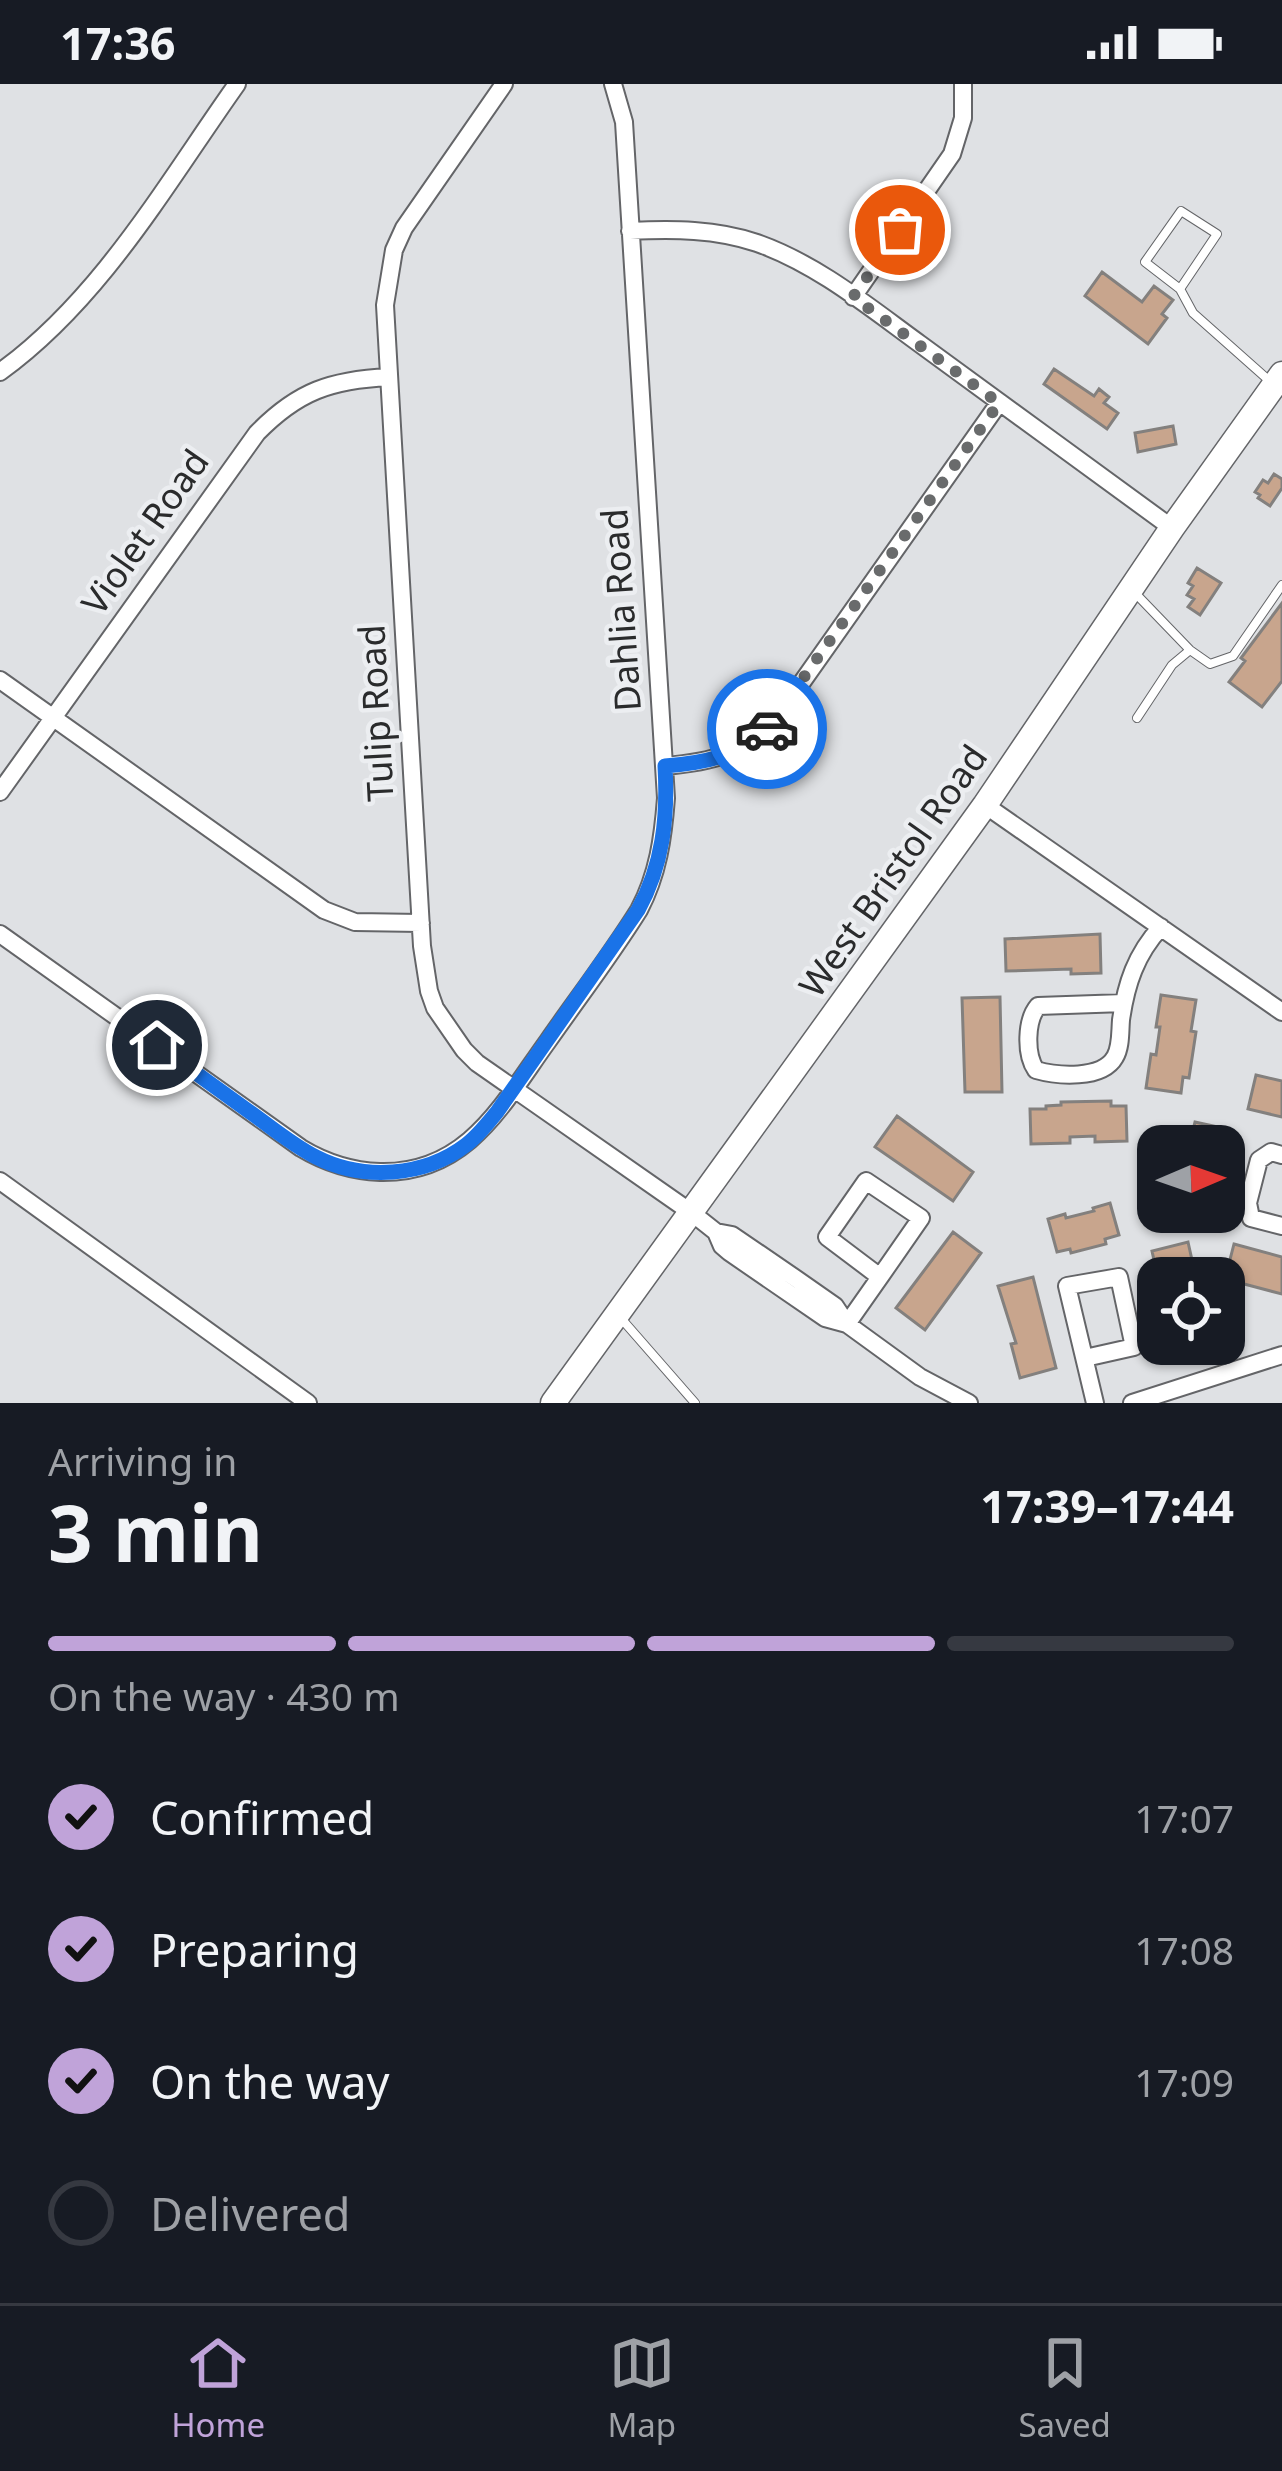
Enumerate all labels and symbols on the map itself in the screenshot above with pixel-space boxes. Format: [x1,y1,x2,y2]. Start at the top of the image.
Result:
pin [849,179,951,281]
street label: Violet Road [70,439,219,624]
street label: Dahlia Road [589,507,652,713]
street label: Tulip Road [346,623,405,803]
courier [707,669,827,789]
street label: West Bristol Road [787,735,998,1007]
pin [106,994,208,1096]
north arrow [1137,1125,1245,1233]

